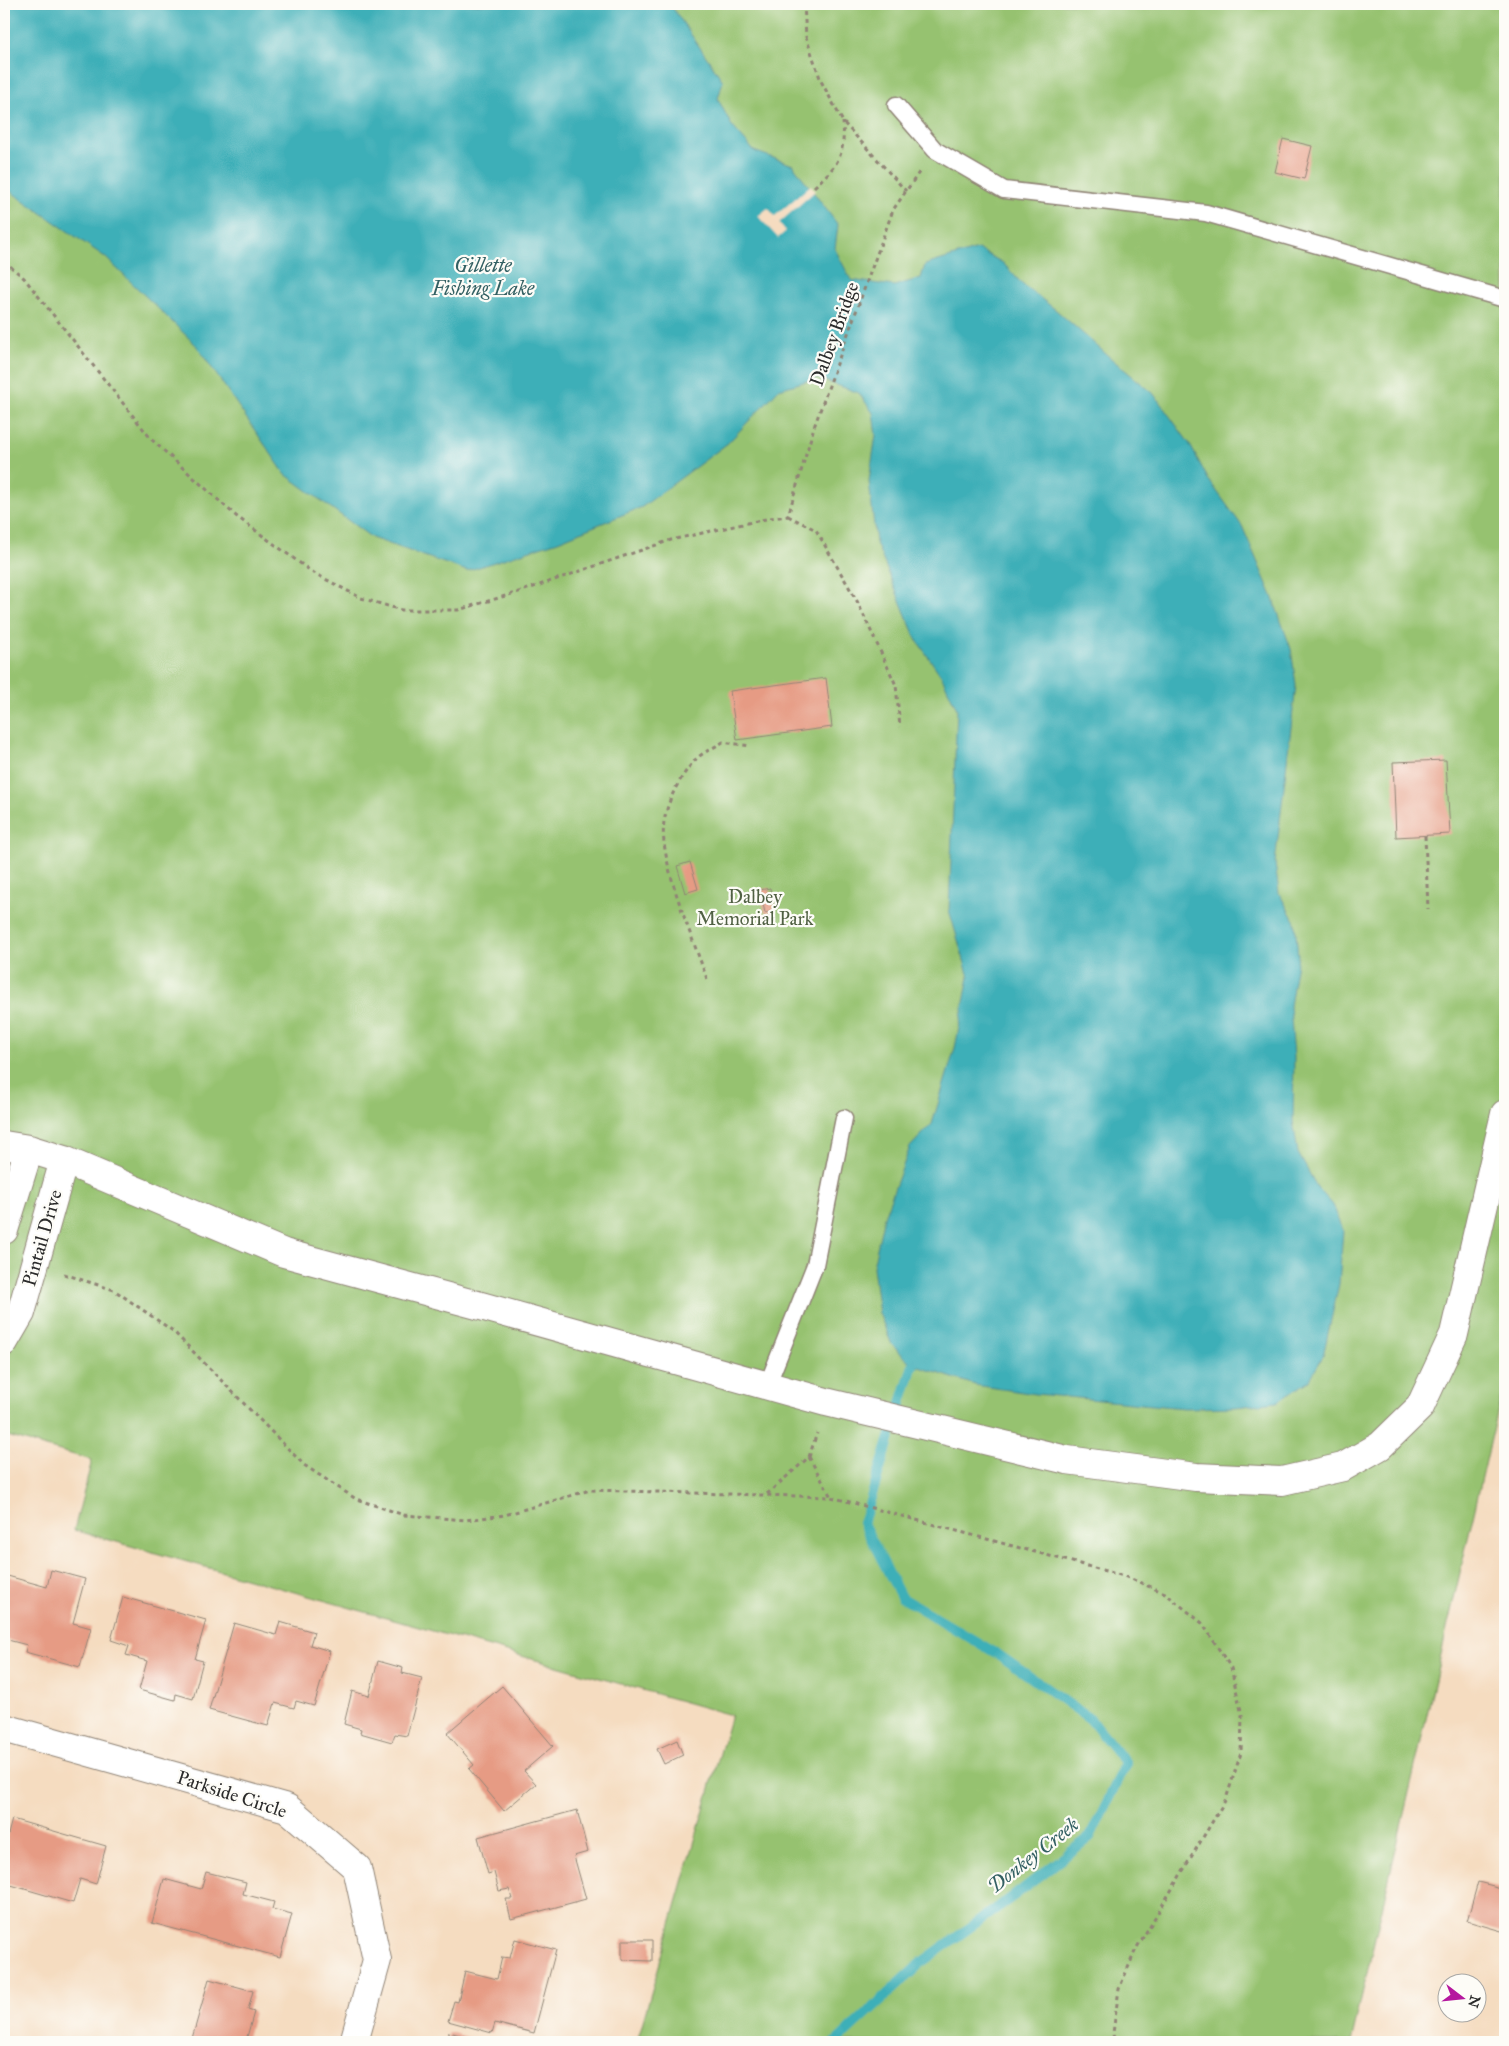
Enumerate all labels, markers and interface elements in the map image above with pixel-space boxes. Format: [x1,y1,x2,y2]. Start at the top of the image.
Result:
water label: Gillette Fishing Lake [431,253,535,300]
street label: Dalbey Bridge [805,279,864,390]
park label: Dalbey Memorial Park [697,885,814,930]
street label: Pintail Drive [17,1187,67,1289]
street label: Parkside Circle [174,1765,290,1823]
water label: Donkey Creek [983,1812,1083,1898]
north arrow [1436,1974,1486,2024]
text: N [1464,1993,1484,2010]

